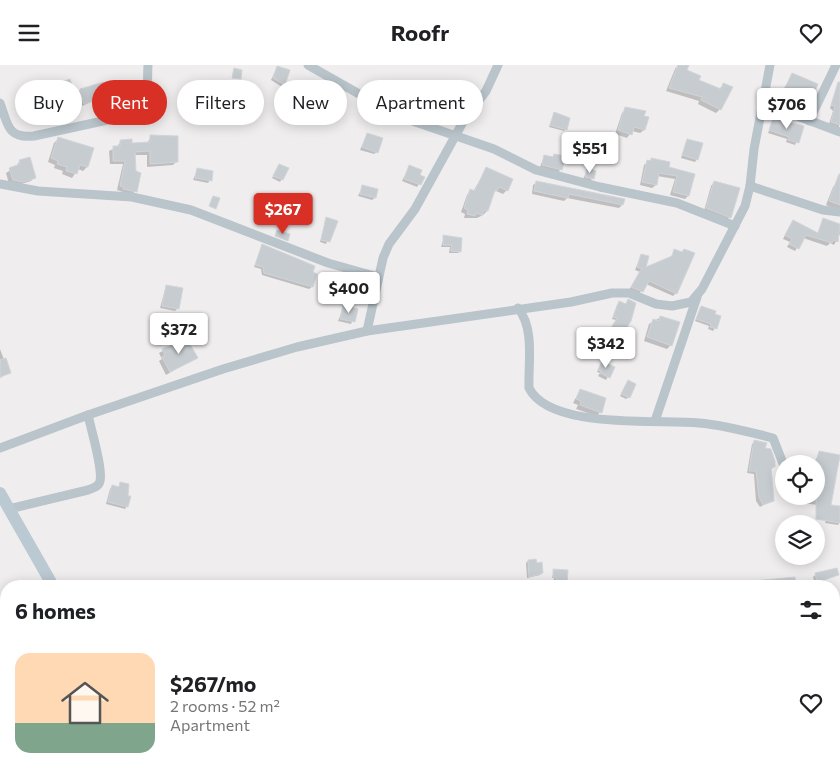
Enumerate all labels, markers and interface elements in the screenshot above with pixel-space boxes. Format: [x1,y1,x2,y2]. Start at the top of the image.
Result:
icon: menu [15,19,43,47]
text: Roofr [391,19,449,46]
icon: heart [797,19,825,47]
chip: Buy [15,80,82,125]
chip: Rent [92,80,167,125]
chip: Filters [177,80,264,125]
chip: New [274,80,347,125]
chip: Apartment [357,80,483,125]
pin: $706 [757,87,817,130]
text: $706 [768,94,806,113]
pin: $551 [560,131,620,174]
text: $551 [572,138,608,157]
pin: $267 [253,193,313,235]
text: $267 [265,199,301,218]
pin: $400 [319,271,379,314]
text: $400 [329,278,369,297]
pin: $372 [149,313,209,355]
text: $372 [161,319,197,338]
pin: $342 [576,327,636,369]
text: $342 [587,333,625,352]
map controls [775,455,825,565]
button: locate [775,455,825,505]
button: layers [775,515,825,565]
icon: filters [797,596,825,624]
text: 6 homes [15,598,96,623]
text: $267/mo [170,671,256,696]
icon: home [55,673,115,733]
icon: heart [797,689,825,717]
text: 2 rooms · 52 m² [170,696,280,715]
text: Apartment [170,715,250,734]

